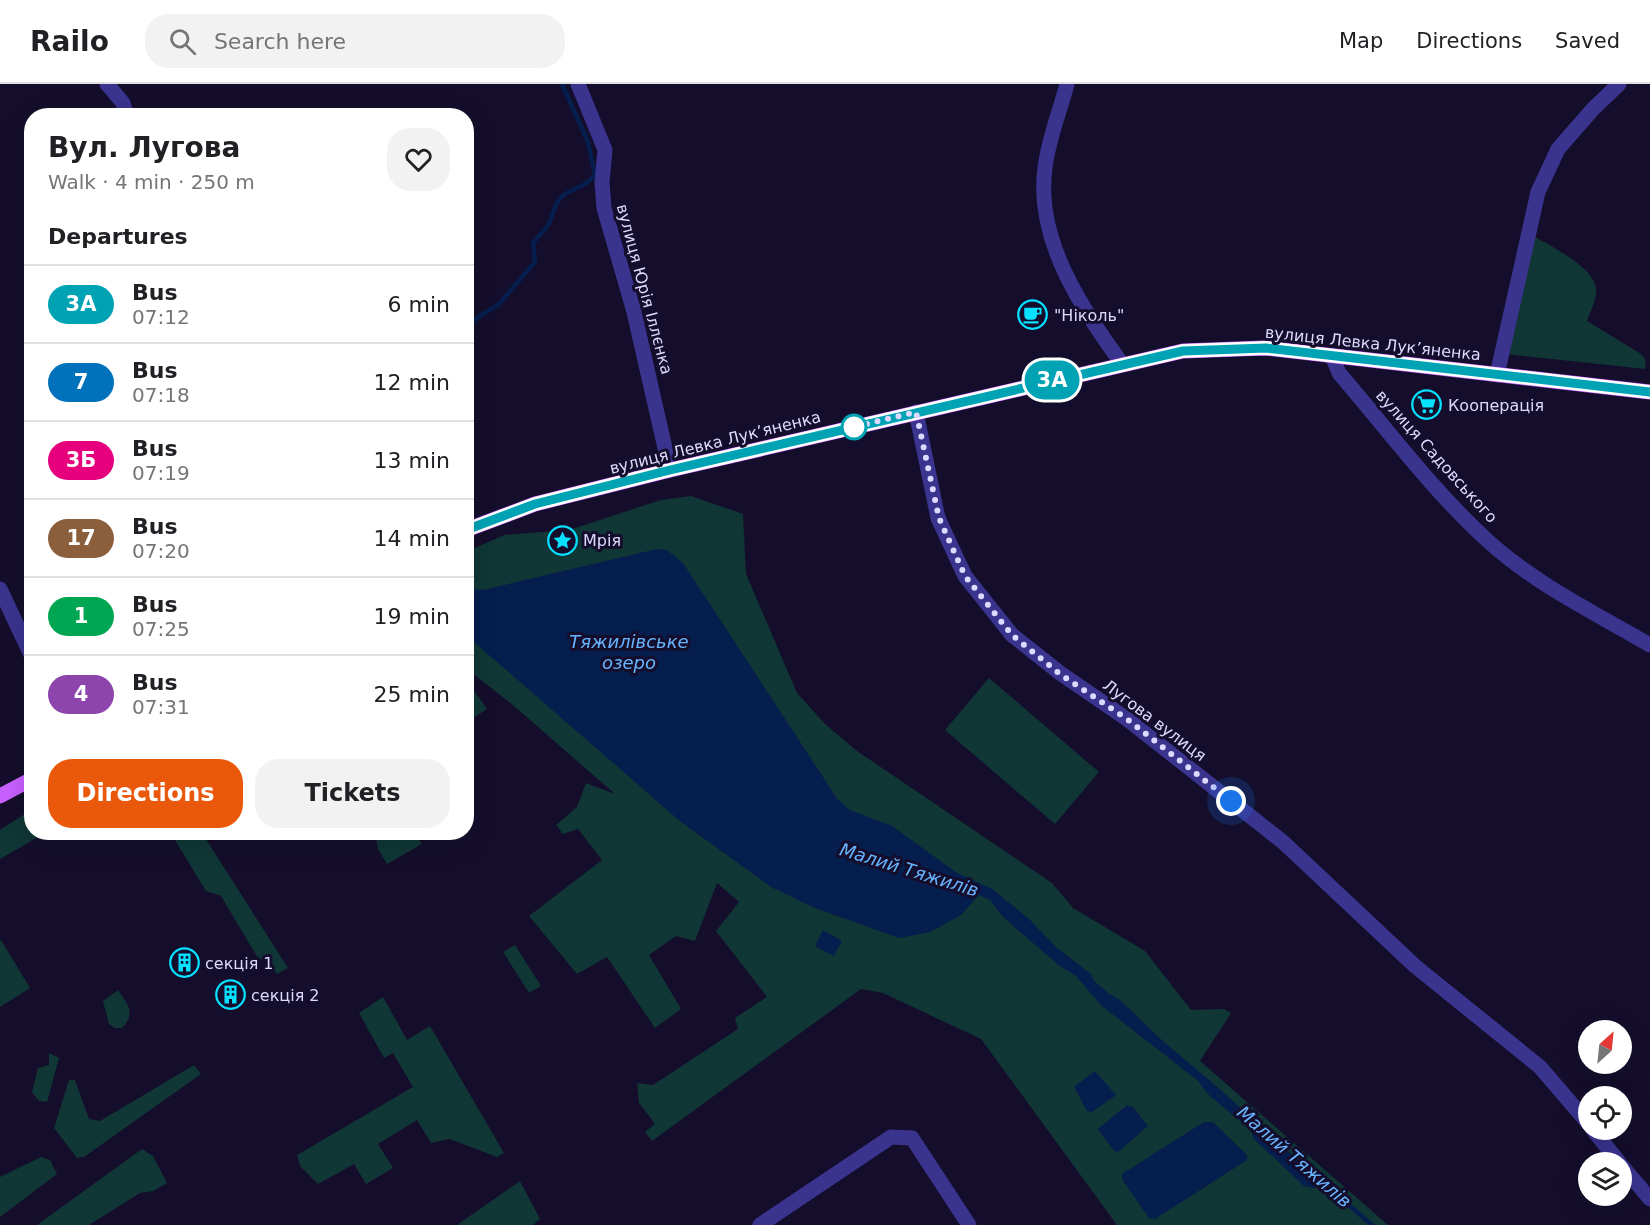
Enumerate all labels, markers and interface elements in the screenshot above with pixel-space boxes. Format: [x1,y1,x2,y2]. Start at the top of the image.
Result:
search box [145,14,565,68]
text: Railo [30,25,109,58]
icon: search [166,25,199,58]
text: Search here [214,29,346,54]
text: Map [1339,29,1383,53]
text: Directions [1416,29,1522,53]
text: Saved [1555,29,1620,53]
button: heart [387,128,450,191]
text: Вул. Лугова [48,131,240,164]
text: Walk · 4 min · 250 m [48,170,255,194]
street label: вулиця Юрія Іллєнка [613,202,676,376]
text: Departures [48,224,188,249]
text: Bus [132,280,178,305]
text: 3А [66,292,96,316]
text: 6 min [388,292,450,317]
cafe icon: "Ніколь" [1017,299,1049,331]
text: 07:12 [132,305,190,329]
place label: "Ніколь" [1054,306,1124,325]
street label: вулиця Левка Лукʼяненка [1264,323,1482,364]
text: Bus [132,358,178,383]
line badge: 3А [1025,360,1079,400]
text: 3А [1037,368,1067,392]
text: 7 [74,370,88,394]
text: 12 min [374,370,450,395]
text: 07:18 [132,383,190,407]
street label: вулиця Садовського [1372,386,1501,527]
supermarket icon: Кооперація [1411,389,1443,421]
place label: Кооперація [1448,396,1544,415]
street label: вулиця Левка Лукʼяненка [608,407,823,478]
unlabelled marker [841,414,867,440]
text: Bus [132,436,178,461]
text: 3Б [66,448,96,472]
text: 13 min [374,448,450,473]
text: 07:19 [132,461,190,485]
text: Bus [132,514,178,539]
place icon: Мрія [546,524,578,556]
text: 17 [66,526,96,550]
text: 14 min [374,526,450,551]
place label: Мрія [583,531,621,550]
text: 07:20 [132,539,190,563]
text: Bus [132,592,178,617]
text: 1 [74,604,88,628]
text: 19 min [374,604,450,629]
text: 07:25 [132,617,190,641]
water label: Тяжилівське озеро [569,631,689,673]
text: Bus [132,670,178,695]
street label: Лугова вулиця [1099,675,1210,765]
text: 4 [74,682,88,706]
text: 25 min [374,682,450,707]
text: 07:31 [132,695,190,719]
button: Directions [48,759,243,828]
button: Tickets [255,759,450,828]
your location [1216,786,1246,816]
water label: Малий Тяжилів [837,838,981,901]
building icon: секція 1 [168,947,200,979]
place label: секція 1 [205,954,274,973]
building icon: секція 2 [214,979,246,1011]
place label: секція 2 [251,986,320,1005]
north arrow [1578,1020,1632,1074]
map controls [1578,1020,1632,1206]
button: locate [1578,1086,1632,1140]
water label: Малий Тяжилів [1233,1101,1356,1212]
button: layers [1578,1152,1632,1206]

